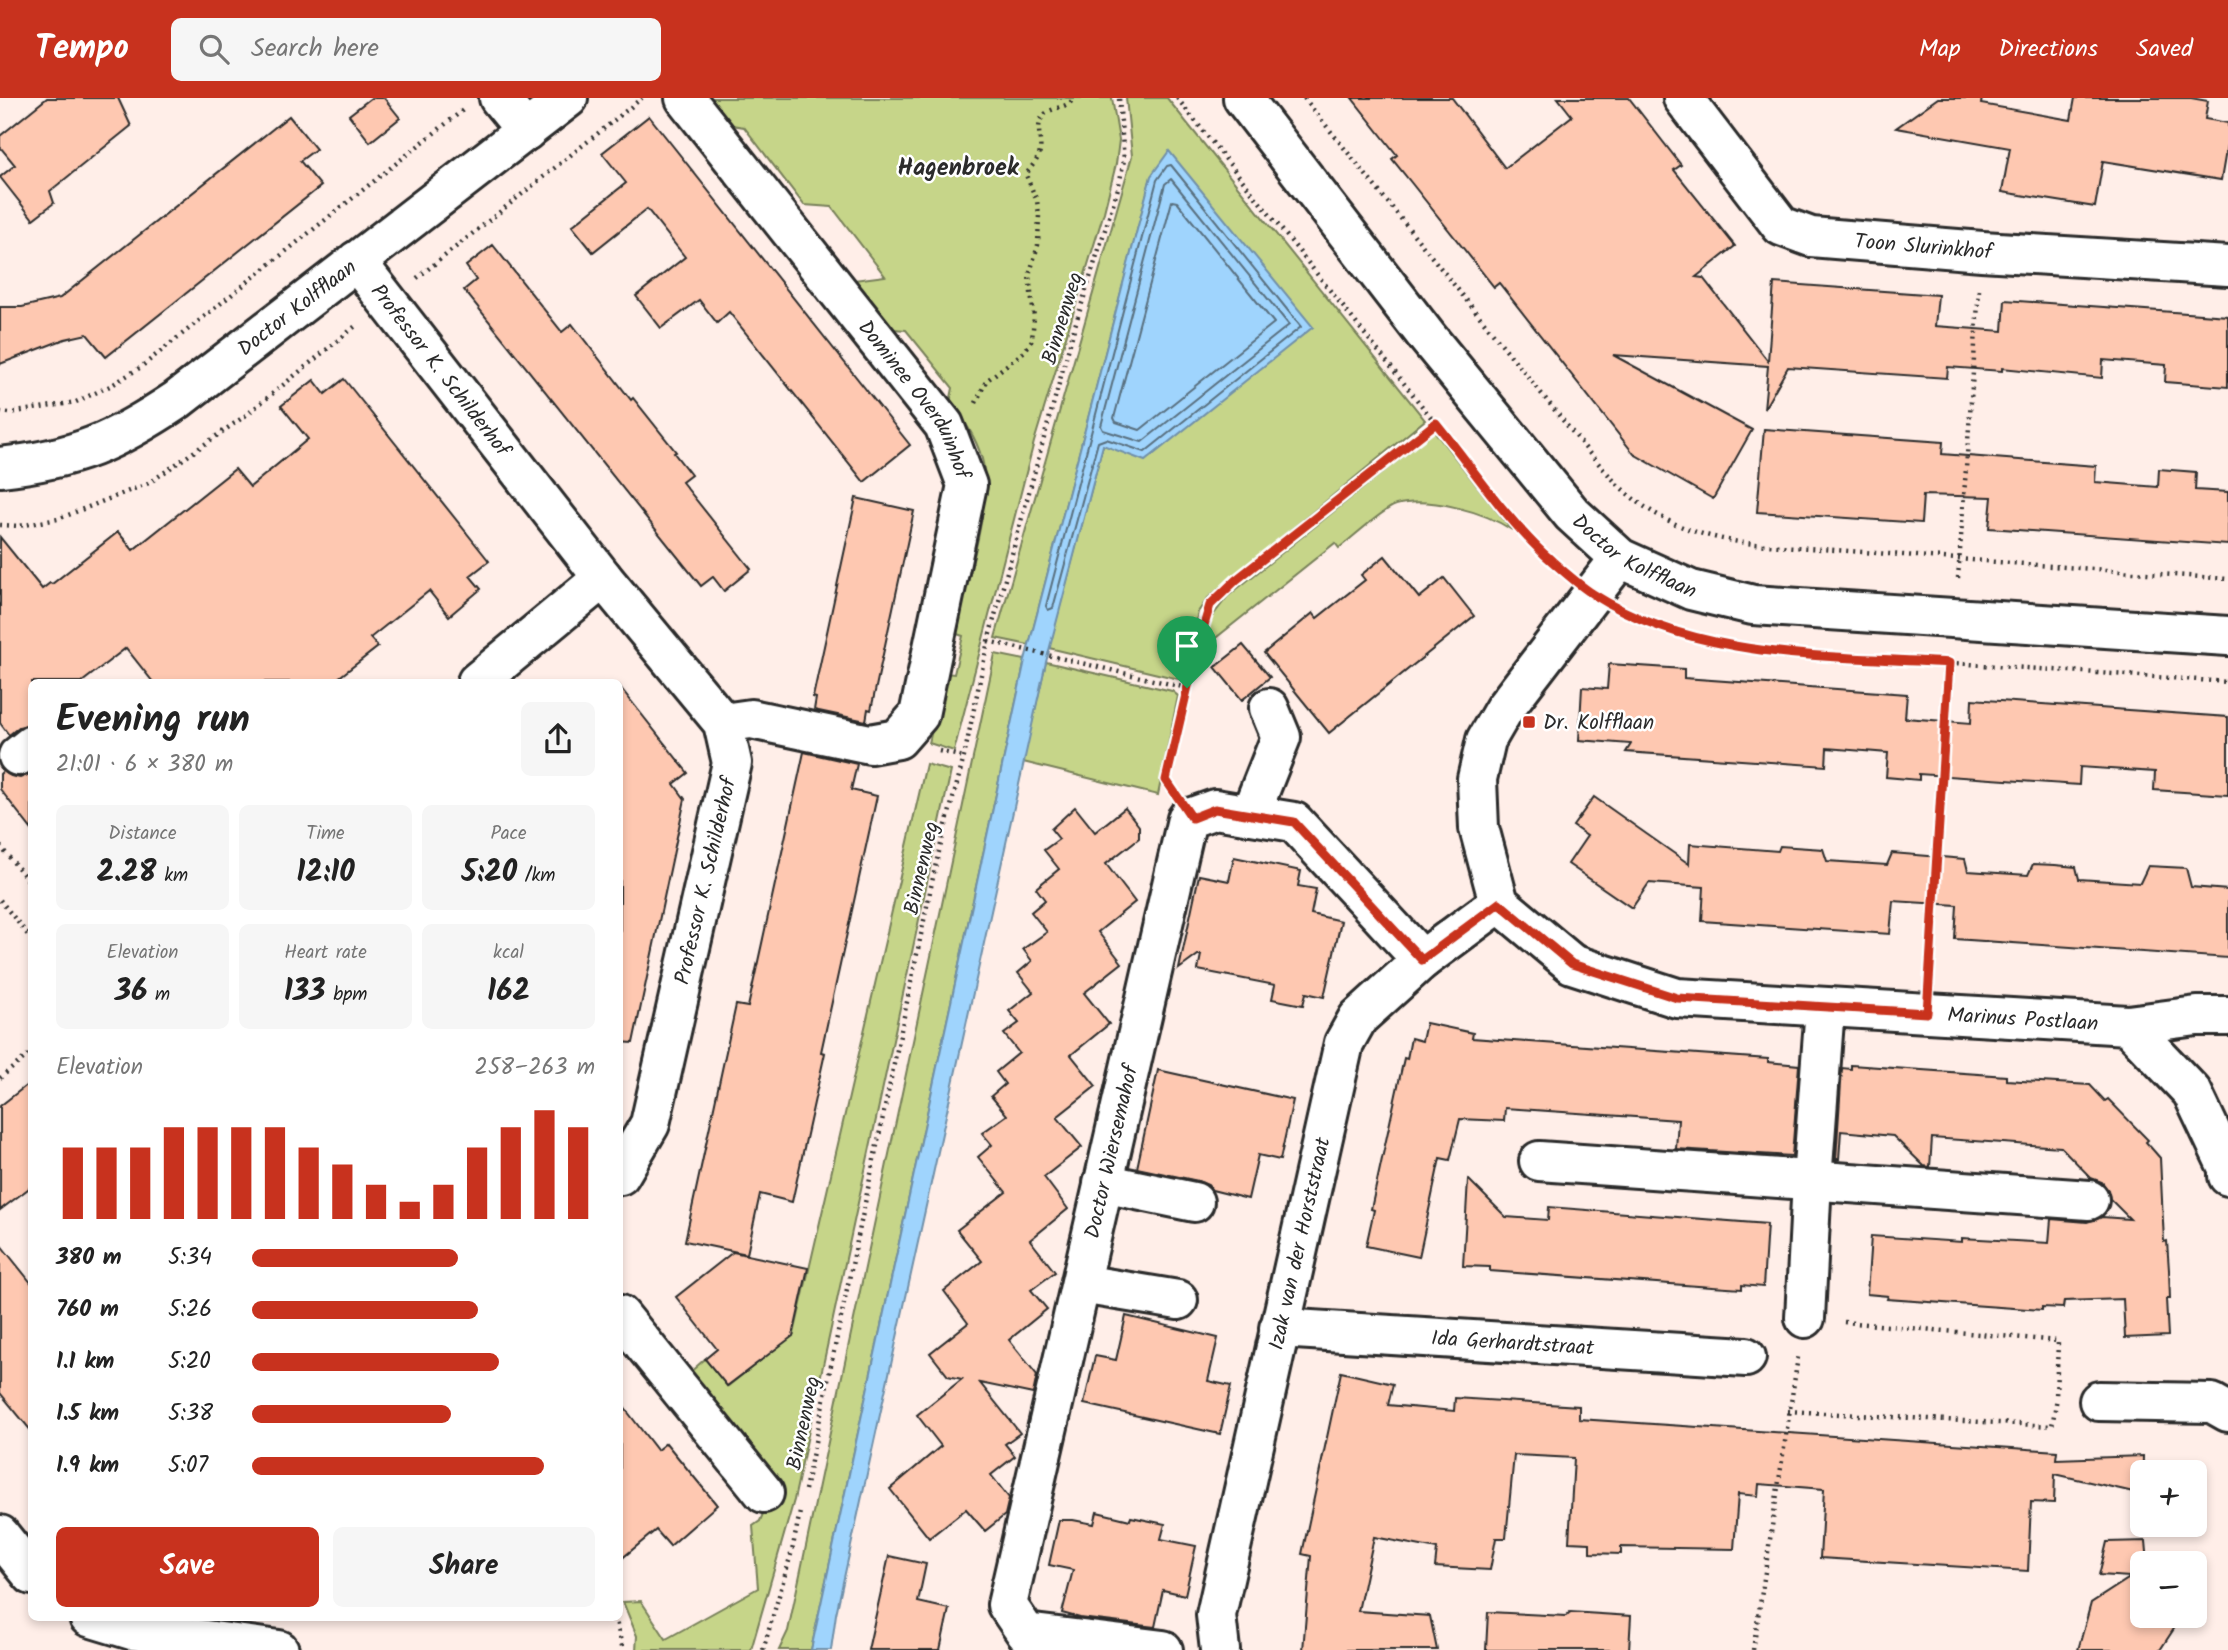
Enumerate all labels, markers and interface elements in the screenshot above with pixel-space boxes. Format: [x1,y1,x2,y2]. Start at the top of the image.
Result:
search box [171,18,661,81]
text: Tempo [35,23,129,76]
text: Search here [251,28,379,70]
icon: search [195,30,233,68]
text: Map [1919,30,1961,69]
text: Directions [1999,30,2098,69]
text: Saved [2136,30,2193,69]
district label: Hagenbroek [897,149,1020,188]
street label: Toon Slurinkhof [1853,226,1995,270]
street label: Doctor Kolfflaan [231,252,364,365]
street label: Binnenweg [1034,268,1093,369]
street label: Professor K. Schilderhof [362,277,519,466]
street label: Dominee Overduinhof [849,313,979,486]
street label: Doctor Kolfflaan [1564,506,1702,608]
pin [1157,616,1217,688]
icon: arrive [1168,627,1206,665]
text: Evening run [56,691,250,751]
button: share [521,702,595,776]
place label: Dr. Kolfflaan [1543,707,1654,740]
marker: Dr. Kolfflaan [1521,714,1537,730]
text: 21:01 · 6 × 380 m [56,747,233,783]
street label: Professor K. Schilderhof [667,773,747,988]
street label: Binnenweg [896,818,949,918]
text: Distance [108,819,177,849]
text: Time [306,819,345,849]
text: Pace [490,819,527,849]
text: 2.28 [97,849,157,897]
text: 12:10 [296,849,355,897]
text: 5:20 [462,849,517,897]
text: km [157,861,188,891]
text: /km [517,861,555,891]
text: Elevation [107,938,178,968]
text: Heart rate [284,938,367,968]
text: kcal [493,938,524,968]
text: 36 [115,968,147,1016]
text: 133 [284,968,326,1016]
text: 162 [487,968,530,1016]
text: m [147,980,170,1010]
text: bpm [326,980,367,1010]
street label: Marinus Postlaan [1946,999,2099,1041]
text: Elevation [56,1050,143,1086]
text: 258–263 m [475,1050,595,1086]
street label: Doctor Wiersemahof [1076,1060,1149,1242]
street label: Izak van der Horststraat [1261,1133,1341,1353]
text: 380 m [56,1240,122,1276]
text: 5:34 [168,1240,212,1276]
text: 760 m [56,1292,119,1328]
text: 5:26 [168,1292,212,1328]
street label: Ida Gerhardtstraat [1430,1322,1596,1366]
text: 1.1 km [56,1344,114,1380]
text: 5:20 [168,1344,211,1380]
street label: Binnenweg [778,1373,830,1473]
text: 1.5 km [56,1396,119,1432]
text: 5:38 [168,1396,213,1432]
text: 1.9 km [56,1448,119,1484]
text: 5:07 [168,1448,208,1484]
map controls [2130,1460,2207,1628]
button: + [2130,1460,2207,1537]
button: Save [56,1527,319,1607]
button: Share [333,1527,595,1607]
button: − [2130,1551,2207,1628]

